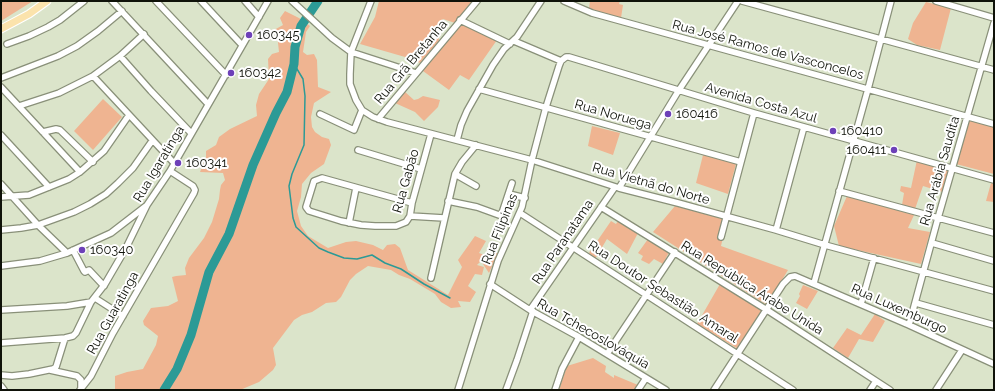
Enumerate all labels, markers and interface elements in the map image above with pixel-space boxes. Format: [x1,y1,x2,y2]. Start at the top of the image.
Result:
street label: Rua Grã Bretanha [371,17,451,107]
street label: Rua José Ramos de Vasconcelos [671,17,865,83]
place label: 160345 [257,27,299,43]
marker: 160345 [244,30,254,40]
place label: 160342 [239,65,281,81]
marker: 160342 [226,68,236,78]
street label: Avenida Costa Azul [703,80,819,126]
street label: Rua Noruega [573,97,653,133]
place label: 160416 [676,106,718,122]
marker: 160416 [663,109,673,119]
street label: Rua Arábia Saudita [917,114,963,228]
street label: Rua Igaratinga [130,123,188,205]
place label: 160410 [841,123,883,139]
marker: 160410 [828,126,838,136]
place label: 160411 [846,142,886,158]
marker: 160411 [889,145,899,155]
street label: Rua Gabão [389,147,423,215]
place label: 160341 [186,155,227,171]
marker: 160341 [173,158,183,168]
street label: Rua Vietnã do Norte [591,160,711,208]
street label: Rua Filipinas [479,191,521,267]
street label: Rua Paranatama [529,197,597,287]
street label: Rua Doutor Sebastião Amaral [585,237,741,347]
street label: Rua República Árabe Unida [678,238,826,338]
place label: 160340 [90,242,133,258]
marker: 160340 [77,245,87,255]
street label: Rua Guaratinga [84,269,142,357]
street label: Rua Luxemburgo [849,281,949,337]
street label: Rua Tchecoslováquia [534,296,652,372]

